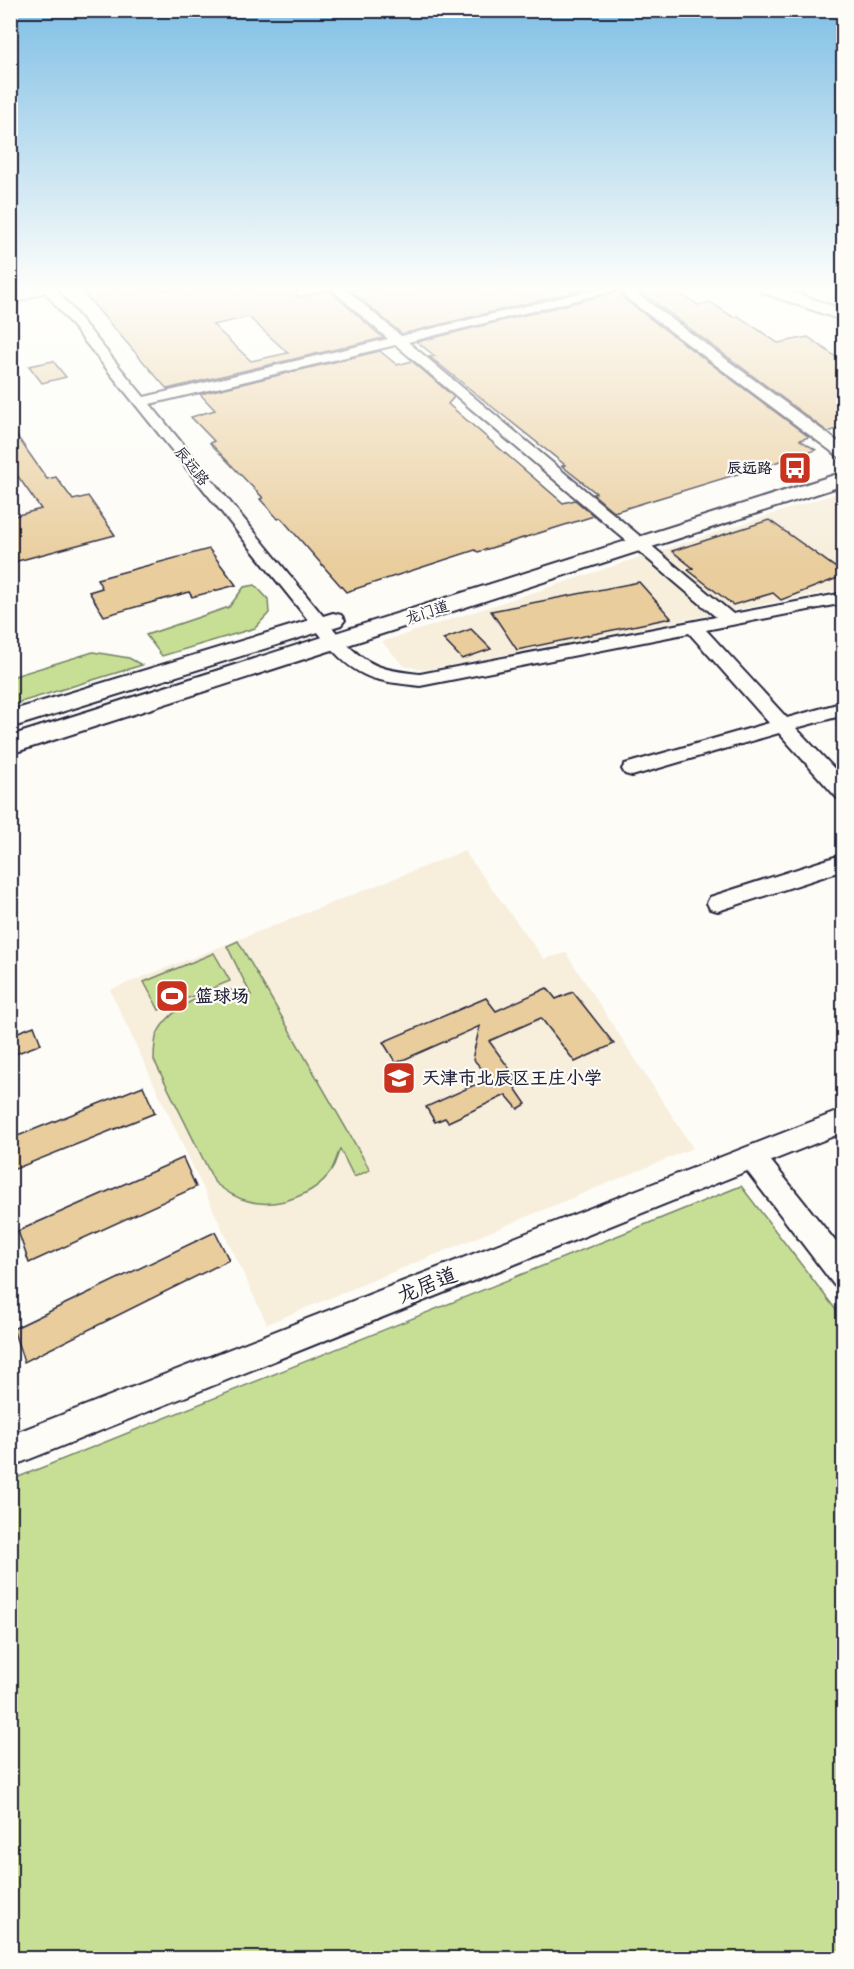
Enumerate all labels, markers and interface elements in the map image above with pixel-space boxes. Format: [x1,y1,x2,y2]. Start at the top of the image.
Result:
street label: 辰远路 [170,440,216,490]
bus stop icon: 辰远路 [777,450,813,486]
place label: 辰远路 [727,455,772,478]
street label: 龙门道 [402,593,451,628]
sports icon: 篮球场 [154,978,190,1014]
place label: 篮球场 [195,981,249,1008]
school or university icon: 天津市北辰区王庄小学 [381,1060,417,1096]
place label: 天津市北辰区王庄小学 [422,1063,602,1090]
street label: 龙居道 [391,1257,461,1310]

